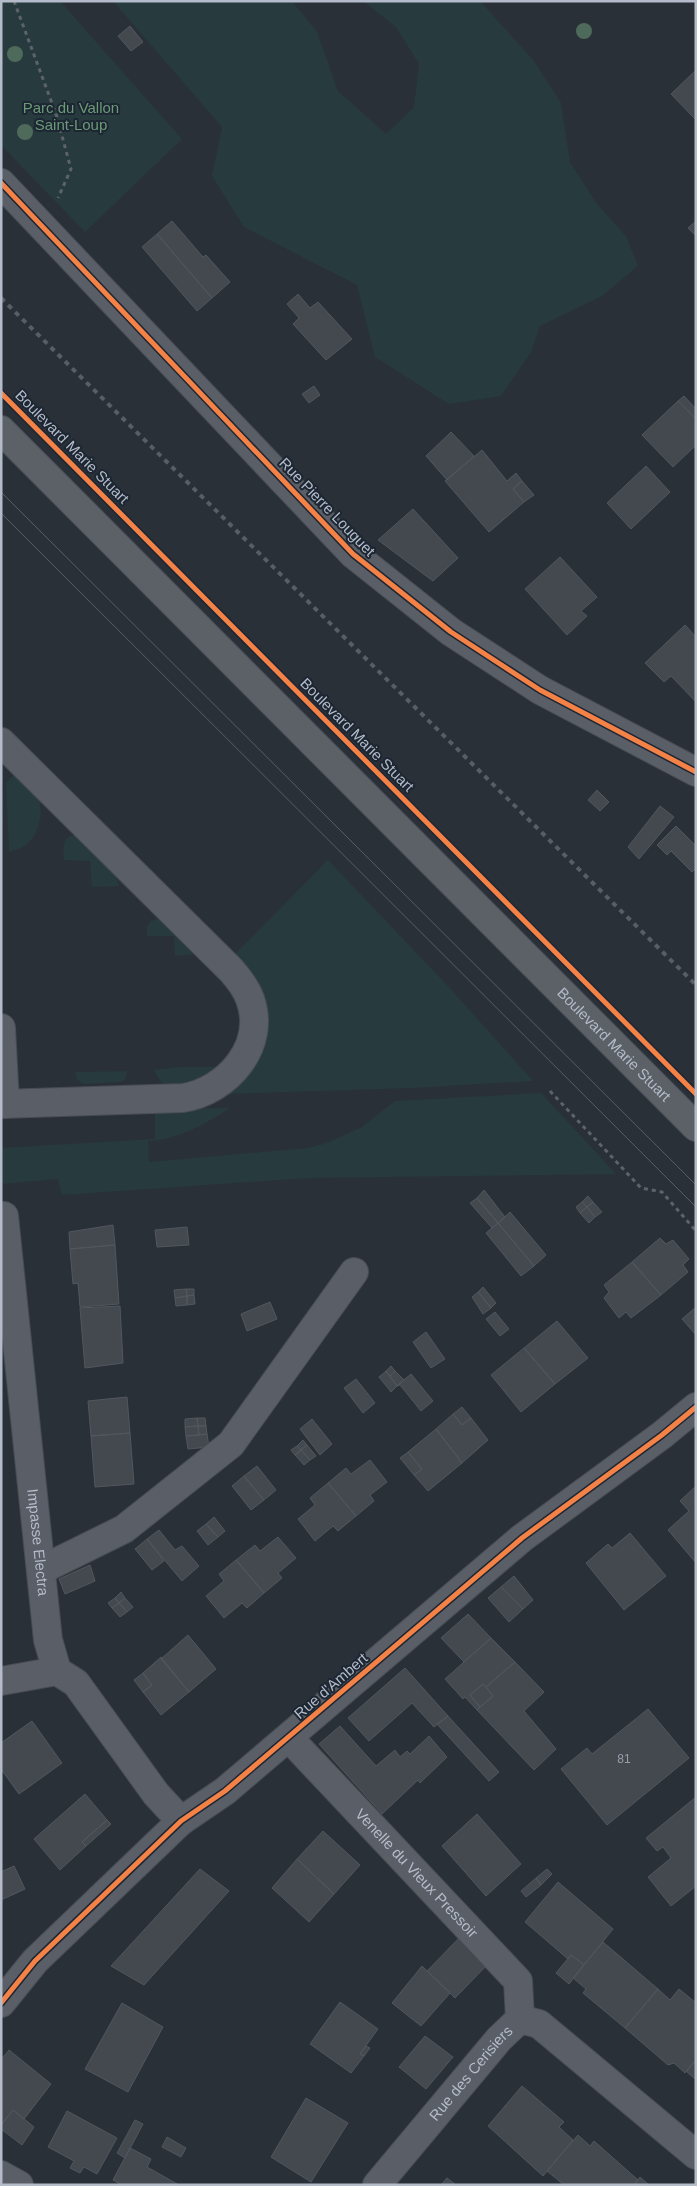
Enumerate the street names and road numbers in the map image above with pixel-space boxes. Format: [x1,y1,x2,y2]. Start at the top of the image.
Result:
street label: Boulevard Marie Stuart [12,386,133,507]
street label: Rue Pierre Louguet [276,454,379,560]
street label: Boulevard Marie Stuart [297,674,418,795]
street label: Boulevard Marie Stuart [554,984,675,1105]
street label: Impasse Electra [24,1488,52,1597]
street label: Rue d'Ambert [291,1649,371,1722]
street label: Venelle du Vieux Pressoir [352,1805,482,1941]
street label: Rue des Cerisiers [425,2022,516,2124]

